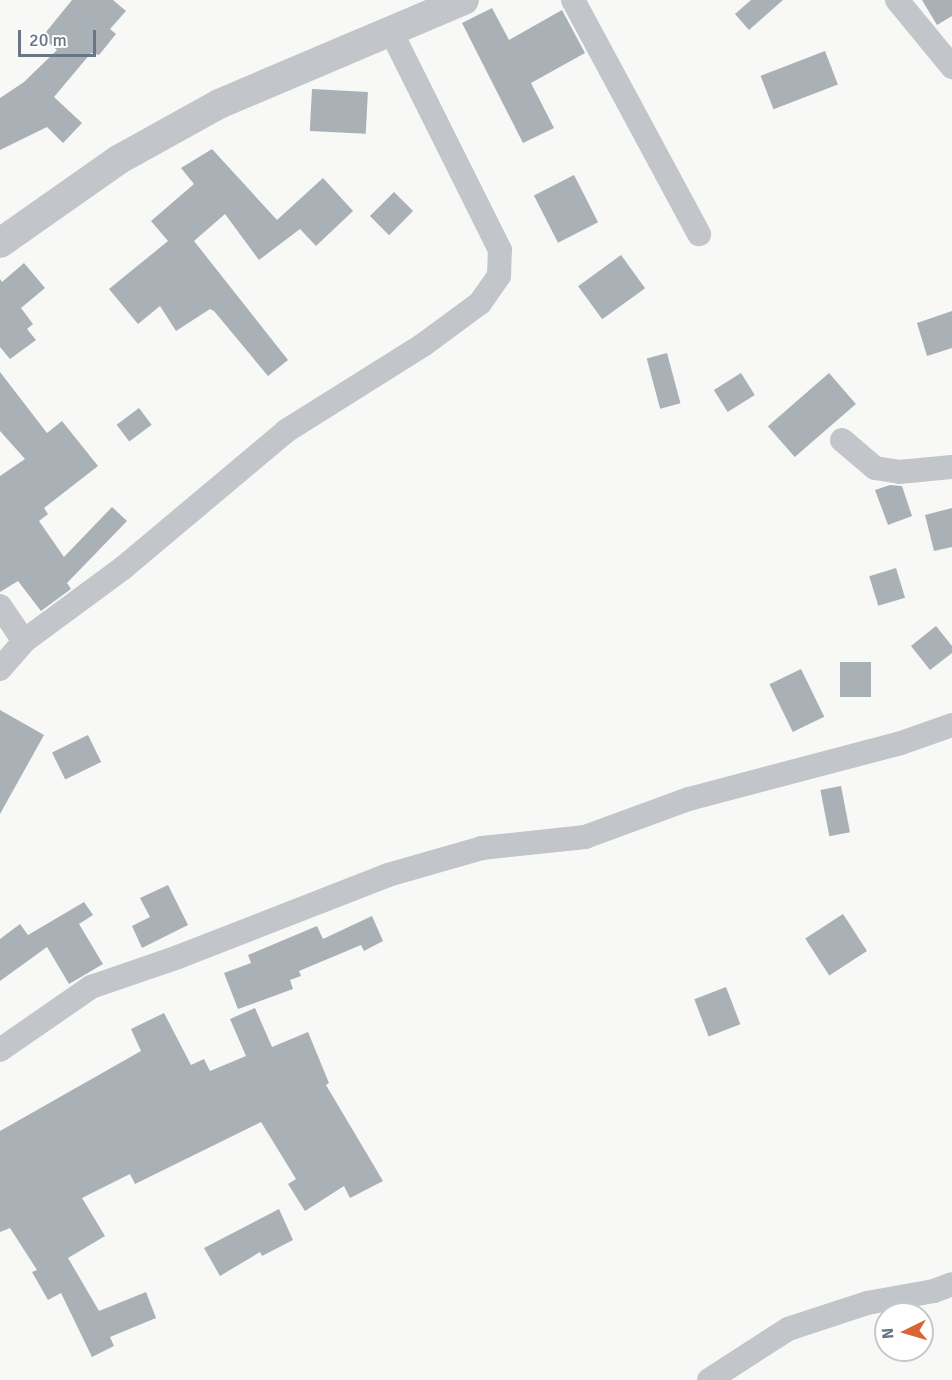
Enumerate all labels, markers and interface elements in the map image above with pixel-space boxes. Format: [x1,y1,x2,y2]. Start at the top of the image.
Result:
scale bar [21,18,99,56]
text: 20 m [29,29,67,51]
north arrow [874,1302,934,1362]
text: N [878,1327,899,1340]

